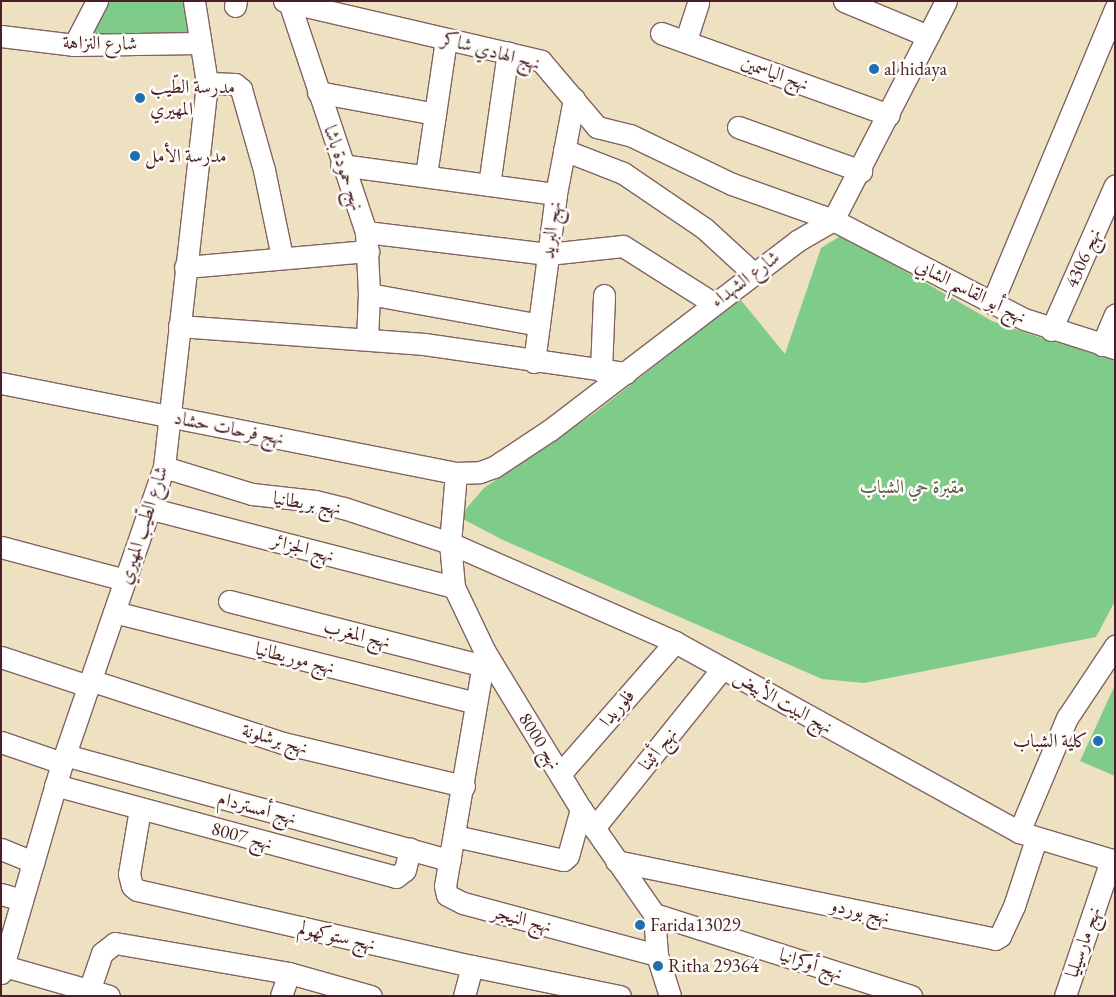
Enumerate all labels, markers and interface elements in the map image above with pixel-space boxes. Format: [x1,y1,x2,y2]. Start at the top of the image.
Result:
street label: نهج الهادي شاكر [439,27,543,75]
street label: شارع النزاهة [63,31,137,55]
street label: نهج الياسمين [738,50,812,96]
place label: al hidaya [884,58,947,80]
marker: al hidaya [868,63,880,75]
place label: مدرسة الطّيب المهيري [150,76,235,120]
marker: مدرسة الطّيب المهيري [134,92,146,104]
street label: نهج حمودة باشا [319,122,369,214]
place label: مدرسة الأمل [145,145,227,167]
marker: مدرسة الأمل [129,150,141,162]
street label: نهج البريد [536,200,566,260]
street label: نهج 4306 [1060,225,1106,291]
street label: شارع الشهداء [706,246,784,312]
street label: نهج أبو القاسم الشابي [912,253,1030,329]
street label: نهج فرحات حشاد [172,406,286,450]
street label: شارع الطّيب المهيري [113,463,173,587]
park label: مقبرة حي الشباب [859,476,965,498]
street label: نهج بريطانيا [271,486,343,520]
street label: نهج الجزائر [269,529,337,567]
street label: نهج المغرب [321,615,393,653]
street label: نهج موريطانيا [253,637,337,679]
street label: نهج البيت الأبيض [729,665,837,739]
street label: فلوريدا [595,685,639,731]
street label: نهج 8000 [514,708,566,774]
street label: نهج برشلونة [239,719,311,759]
street label: نهج أثينا [634,723,682,775]
place label: كلية الشباب [1013,730,1088,752]
marker: كلية الشباب [1092,735,1104,747]
street label: نهج أمستردام [215,787,299,829]
street label: نهج 8007 [209,817,275,855]
street label: نهج بوردو [828,894,892,928]
street label: نهج النيجر [490,900,554,938]
street label: نهج مارسيليا [1060,904,1106,980]
place label: Farida13029 [650,914,741,936]
street label: نهج ستوكهولم [296,916,378,956]
marker: Farida13029 [634,919,646,931]
street label: نهج أوكرانيا [776,943,846,985]
place label: Ritha 29364 [668,955,759,977]
marker: Ritha 29364 [652,960,664,972]

